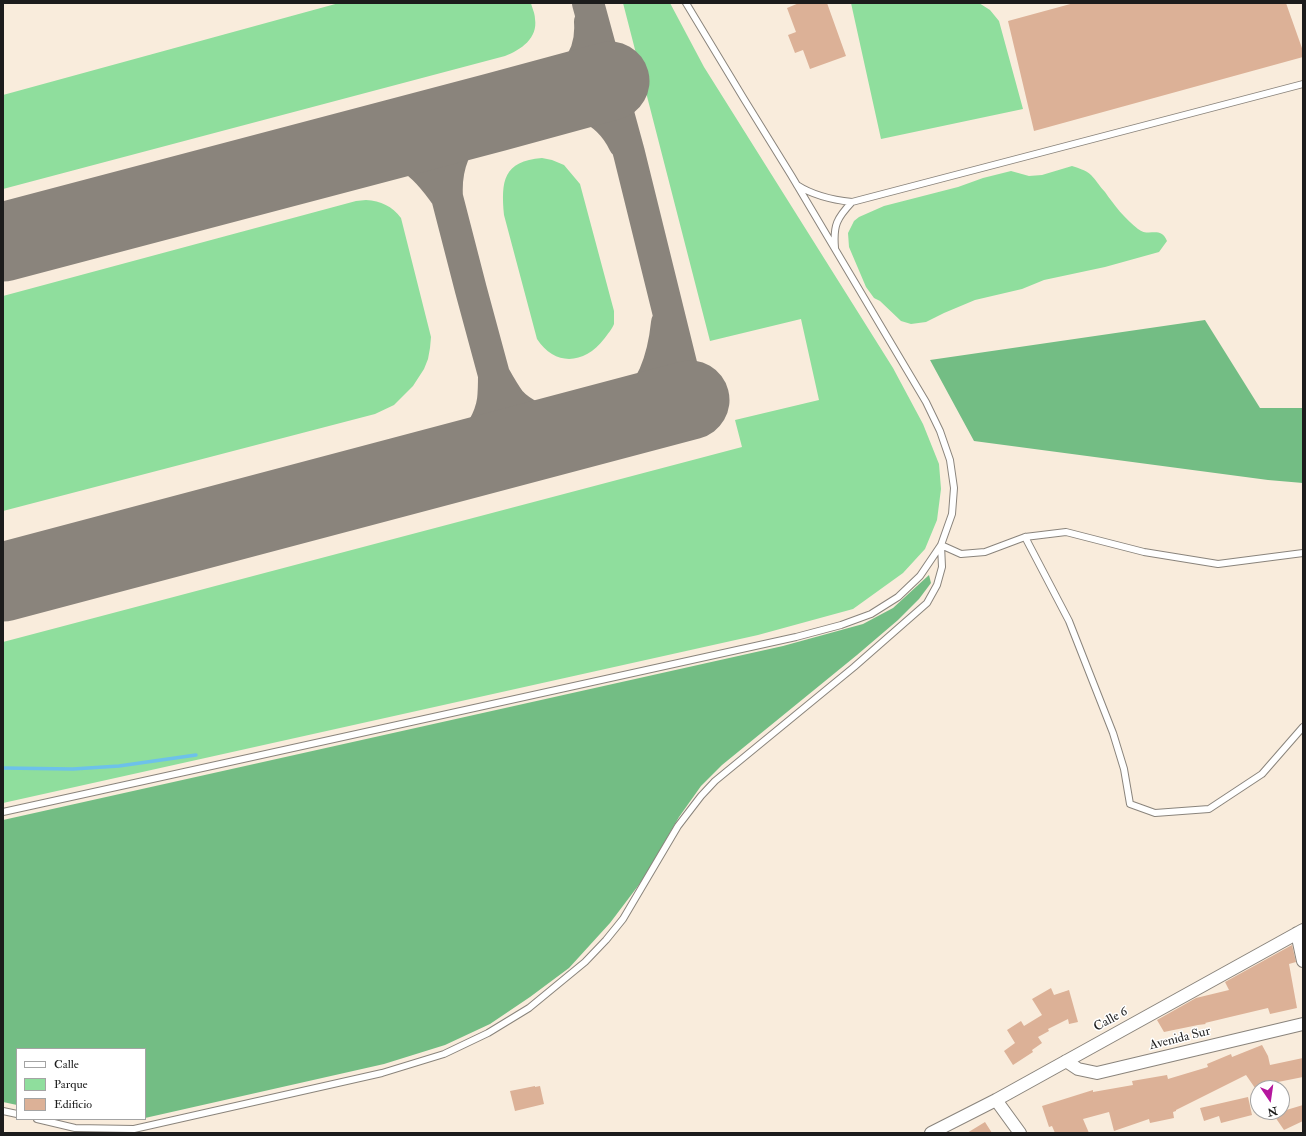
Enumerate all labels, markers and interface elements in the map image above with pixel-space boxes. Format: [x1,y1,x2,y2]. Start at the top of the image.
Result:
street label: Calle 6 [1091,1004,1131,1036]
street label: Avenida Sur [1148,1024,1212,1054]
legend [16,1048,146,1120]
text: Calle [54,1057,79,1072]
text: Parque [54,1077,88,1092]
north arrow [1250,1080,1290,1120]
text: Edificio [54,1097,92,1112]
text: N [1266,1104,1279,1119]

